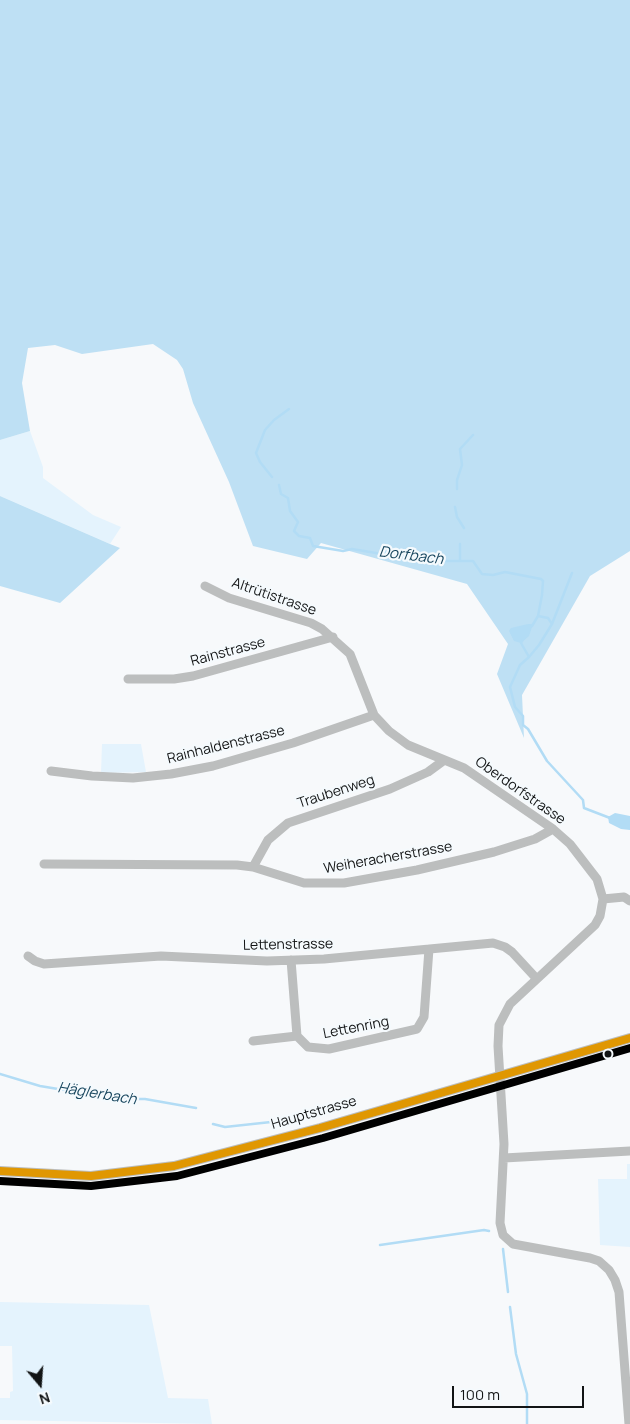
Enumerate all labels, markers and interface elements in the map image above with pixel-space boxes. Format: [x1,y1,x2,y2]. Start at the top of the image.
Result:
water label: Dorfbach [378,543,444,569]
street label: Altrütistrasse [229,575,319,619]
street label: Rainstrasse [189,634,267,670]
street label: Rainhaldenstrasse [165,722,287,768]
street label: Oberdorfstrasse [472,754,568,828]
street label: Traubenweg [295,772,377,812]
street label: Weiheracherstrasse [322,838,454,878]
street label: Lettenstrasse [243,936,333,954]
street label: Lettenring [322,1013,390,1043]
unlabelled marker [603,1049,613,1059]
water label: Häglerbach [56,1079,138,1109]
street label: Hauptstrasse [269,1093,359,1133]
north arrow [15,1359,65,1409]
scale bar [455,1376,588,1408]
text: 100 m [460,1384,500,1405]
text: N [37,1388,53,1409]

